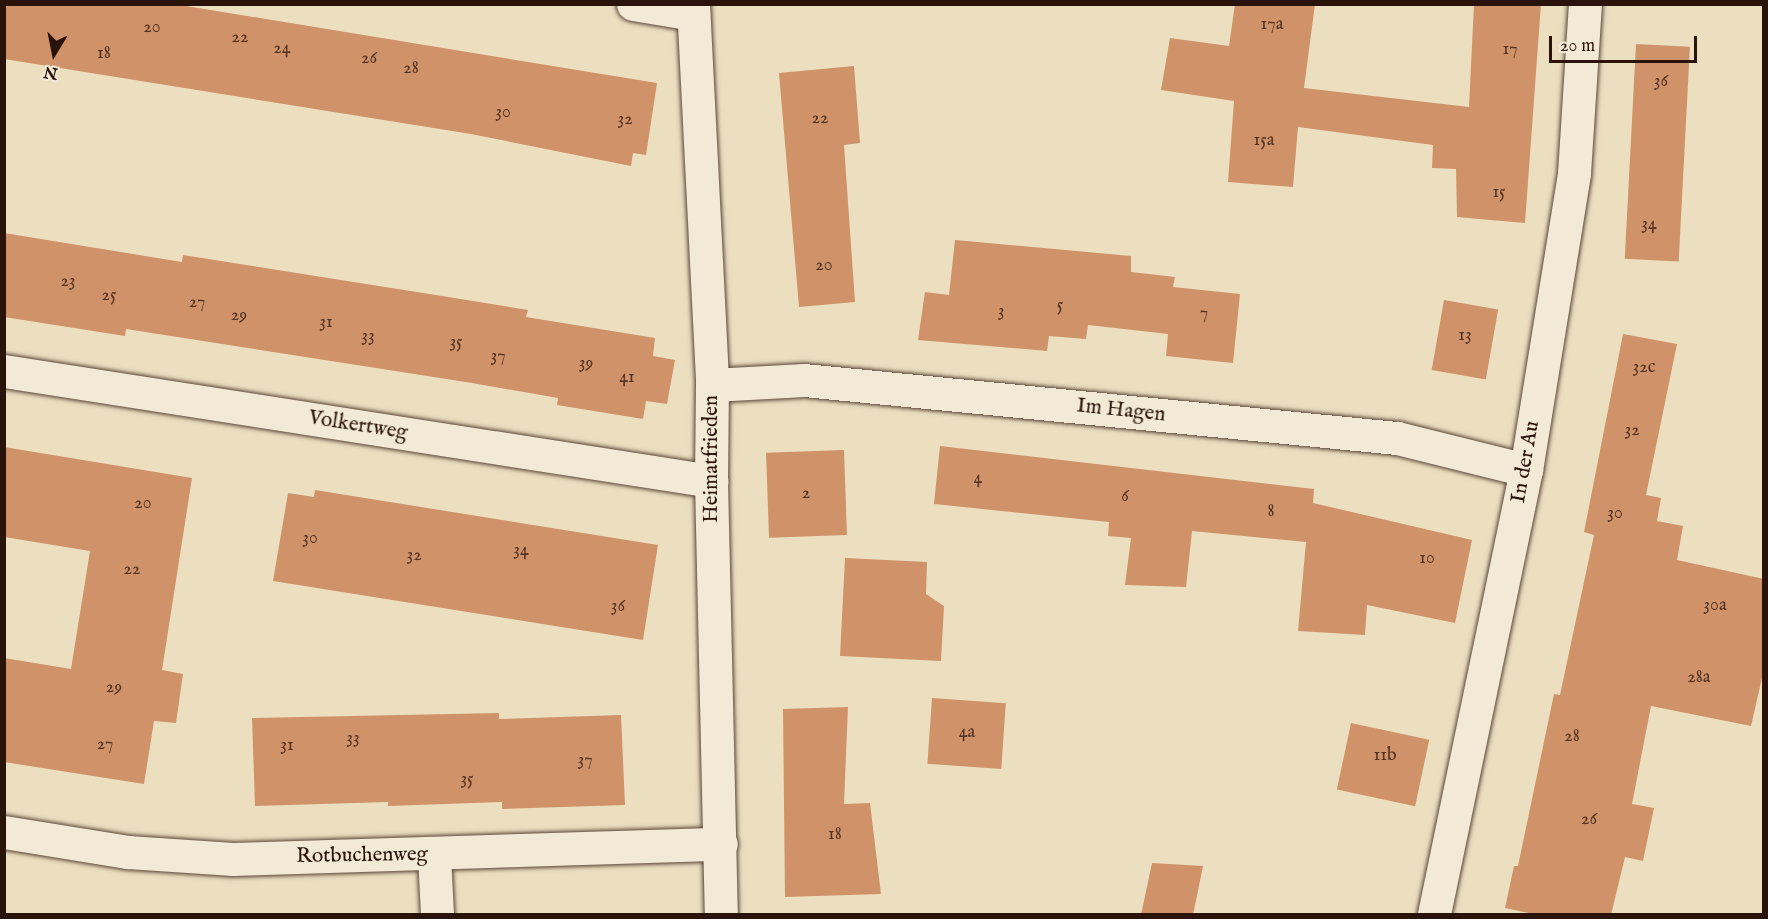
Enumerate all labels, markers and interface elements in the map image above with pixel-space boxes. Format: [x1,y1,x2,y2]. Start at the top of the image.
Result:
house number: 17a [1261,14,1283,36]
house number: 20 [143,17,161,39]
north arrow [24,24,84,84]
scale bar [1552,24,1700,62]
house number: 22 [232,27,248,49]
text: 20 m [1560,35,1595,58]
house number: 24 [273,38,291,60]
house number: 17 [1502,39,1518,61]
house number: 18 [97,43,111,65]
house number: 26 [361,48,377,70]
house number: 28 [403,58,419,80]
text: N [42,61,59,83]
house number: 36 [1654,71,1668,93]
house number: 30 [495,102,511,124]
house number: 22 [812,108,828,130]
house number: 32 [617,109,633,131]
house number: 15a [1253,130,1275,152]
house number: 15 [1492,182,1506,204]
house number: 34 [1641,214,1657,236]
house number: 20 [815,255,833,277]
house number: 23 [60,271,76,293]
house number: 25 [102,285,116,307]
house number: 27 [189,292,205,314]
house number: 5 [1057,295,1063,317]
house number: 3 [998,301,1004,323]
house number: 7 [1200,303,1208,325]
house number: 29 [231,305,247,327]
house number: 31 [319,312,333,334]
house number: 13 [1458,325,1472,347]
house number: 33 [361,326,375,348]
house number: 35 [449,332,463,354]
house number: 37 [490,346,506,368]
house number: 39 [579,353,593,375]
house number: 32c [1633,357,1655,379]
house number: 41 [619,367,635,389]
street label: Im Hagen [1075,394,1167,428]
street label: Heimatfrieden [699,395,725,523]
street label: Volkertweg [307,406,409,446]
street label: In der Au [1506,419,1546,505]
house number: 32 [1624,420,1640,442]
house number: 4 [974,468,982,490]
house number: 2 [802,483,810,505]
house number: 6 [1121,486,1129,508]
house number: 20 [134,493,152,515]
house number: 8 [1267,501,1275,523]
house number: 30 [1607,503,1623,525]
house number: 30 [302,528,318,550]
house number: 34 [513,540,529,562]
house number: 32 [406,545,422,567]
house number: 10 [1419,548,1435,570]
house number: 22 [124,559,140,581]
house number: 30a [1703,595,1727,617]
house number: 36 [611,596,625,618]
house number: 28a [1687,667,1711,689]
house number: 29 [106,677,122,699]
house number: 4a [959,722,975,744]
house number: 28 [1564,726,1580,748]
house number: 33 [346,728,360,750]
house number: 27 [97,734,113,756]
house number: 31 [280,735,294,757]
house number: 11b [1373,745,1397,767]
house number: 37 [577,750,593,772]
house number: 35 [460,769,474,791]
house number: 26 [1581,809,1597,831]
house number: 18 [828,824,842,846]
street label: Rotbuchenweg [296,842,428,870]

